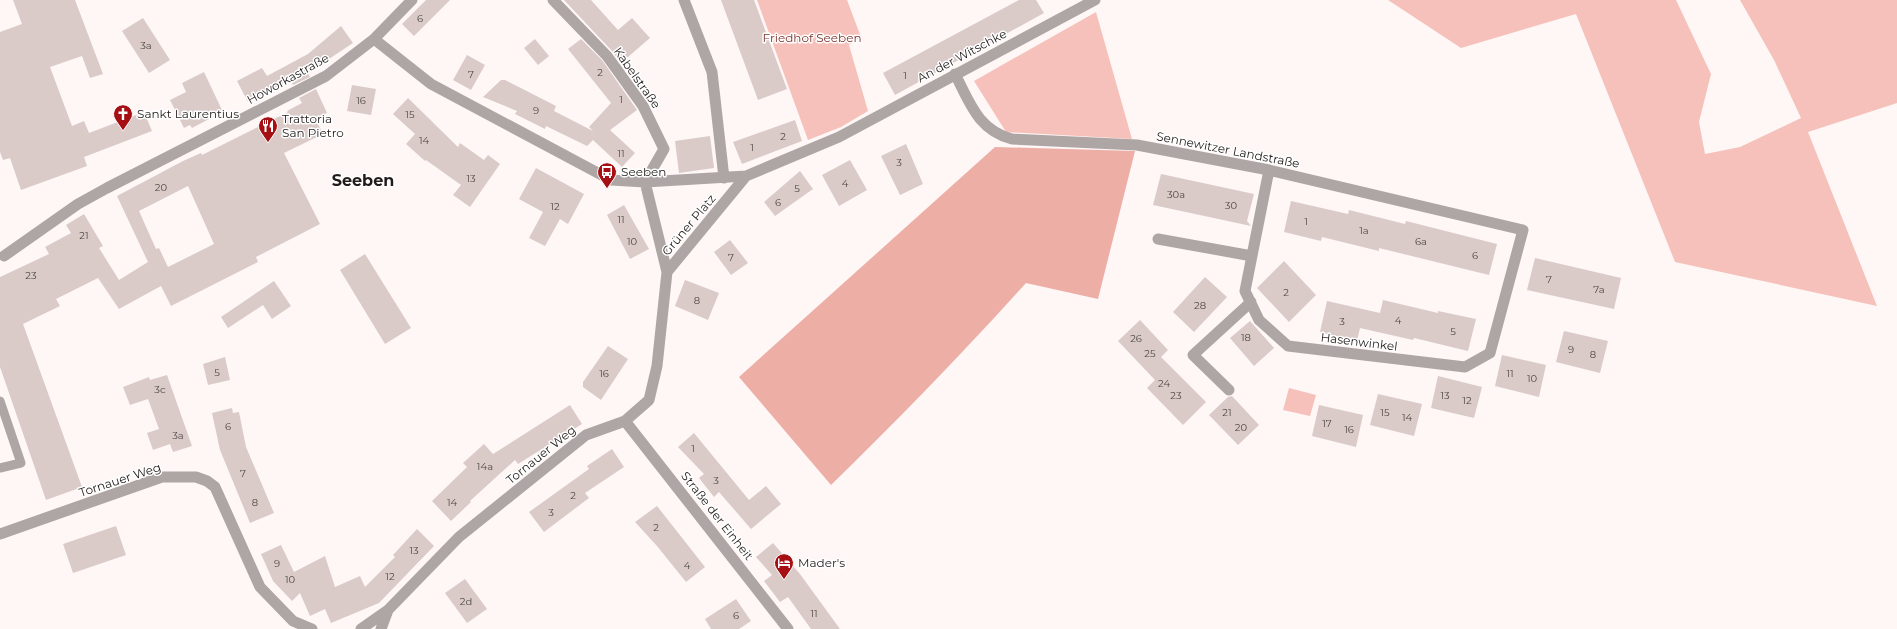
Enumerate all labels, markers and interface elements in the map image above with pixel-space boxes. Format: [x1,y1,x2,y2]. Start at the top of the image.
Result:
house number: 6 [417,12,423,25]
street label: An der Witschke [914,26,1009,85]
park label: Friedhof Seeben [762,30,862,45]
house number: 3a [140,39,152,52]
street label: Kabelstraße [611,44,664,111]
street label: Howorkastraße [244,50,331,107]
house number: 2 [597,66,603,79]
house number: 7 [468,68,474,81]
house number: 1 [903,69,907,82]
house number: 1 [619,93,623,106]
house number: 16 [356,94,366,107]
church icon: Sankt Laurentius [112,103,134,131]
house number: 9 [533,104,539,117]
place label: Sankt Laurentius [137,106,239,121]
house number: 15 [405,108,415,121]
place label: Trattoria San Pietro [282,111,344,140]
restaurant icon: Trattoria San Pietro [257,115,279,143]
street label: Sennewitzer Landstraße [1155,128,1301,171]
house number: 2 [780,130,786,143]
house number: 14 [419,134,429,147]
house number: 1 [750,141,754,154]
house number: 11 [617,147,625,160]
house number: 3 [896,156,902,169]
bus stop icon: Seeben [596,161,618,189]
place label: Seeben [621,164,666,179]
district label: Seeben [332,171,394,190]
house number: 13 [466,172,476,185]
house number: 4 [842,177,849,190]
house number: 20 [155,181,168,194]
house number: 5 [794,182,800,195]
house number: 30a [1167,188,1185,201]
street label: Grüner Platz [659,191,719,258]
house number: 6 [775,196,781,209]
house number: 30 [1225,199,1238,212]
house number: 12 [550,200,560,213]
house number: 11 [617,213,625,226]
house number: 1 [1304,215,1308,228]
house number: 1a [1359,224,1369,237]
house number: 21 [79,229,89,242]
house number: 10 [627,235,637,248]
house number: 6a [1415,235,1427,248]
house number: 6 [1472,249,1478,262]
house number: 7 [728,251,734,264]
house number: 23 [25,269,37,282]
house number: 7 [1546,273,1552,286]
house number: 7a [1593,283,1605,296]
house number: 2 [1283,286,1289,299]
house number: 8 [694,294,700,307]
house number: 28 [1194,299,1206,312]
house number: 4 [1395,314,1402,327]
house number: 3 [1339,315,1345,328]
house number: 5 [1450,325,1456,338]
street label: Hasenwinkel [1320,329,1398,354]
house number: 18 [1241,331,1251,344]
house number: 26 [1130,332,1142,345]
house number: 9 [1568,343,1574,356]
house number: 25 [1144,347,1156,360]
house number: 8 [1590,348,1596,361]
house number: 5 [214,366,220,379]
house number: 16 [599,367,609,380]
house number: 11 [1506,367,1514,380]
house number: 10 [1527,372,1537,385]
house number: 24 [1158,377,1170,390]
house number: 3c [154,383,166,396]
house number: 23 [1170,389,1182,402]
house number: 13 [1440,389,1450,402]
house number: 12 [1462,394,1472,407]
house number: 21 [1222,406,1232,419]
house number: 15 [1380,406,1390,419]
house number: 14 [1402,411,1412,424]
house number: 17 [1322,417,1332,430]
house number: 6 [225,420,231,433]
house number: 20 [1235,421,1248,434]
street label: Tornauer Weg [503,422,578,487]
house number: 16 [1344,423,1354,436]
house number: 3a [172,429,184,442]
house number: 1 [691,442,695,455]
street label: Tornauer Weg [77,459,163,500]
house number: 14a [477,460,493,473]
house number: 7 [240,467,246,480]
street label: Straße der Einheit [678,468,757,563]
house number: 3 [713,474,719,487]
house number: 2 [570,489,576,502]
house number: 8 [252,496,258,509]
house number: 14 [447,496,457,509]
house number: 3 [548,506,554,519]
house number: 2 [653,521,659,534]
house number: 13 [409,544,419,557]
hotel icon: Mader's [773,552,795,580]
place label: Mader's [798,555,845,570]
house number: 9 [274,557,280,570]
house number: 4 [684,559,691,572]
house number: 12 [385,570,395,583]
house number: 10 [285,573,295,586]
house number: 2d [460,595,472,608]
house number: 11 [810,607,818,620]
house number: 6 [733,609,739,622]

